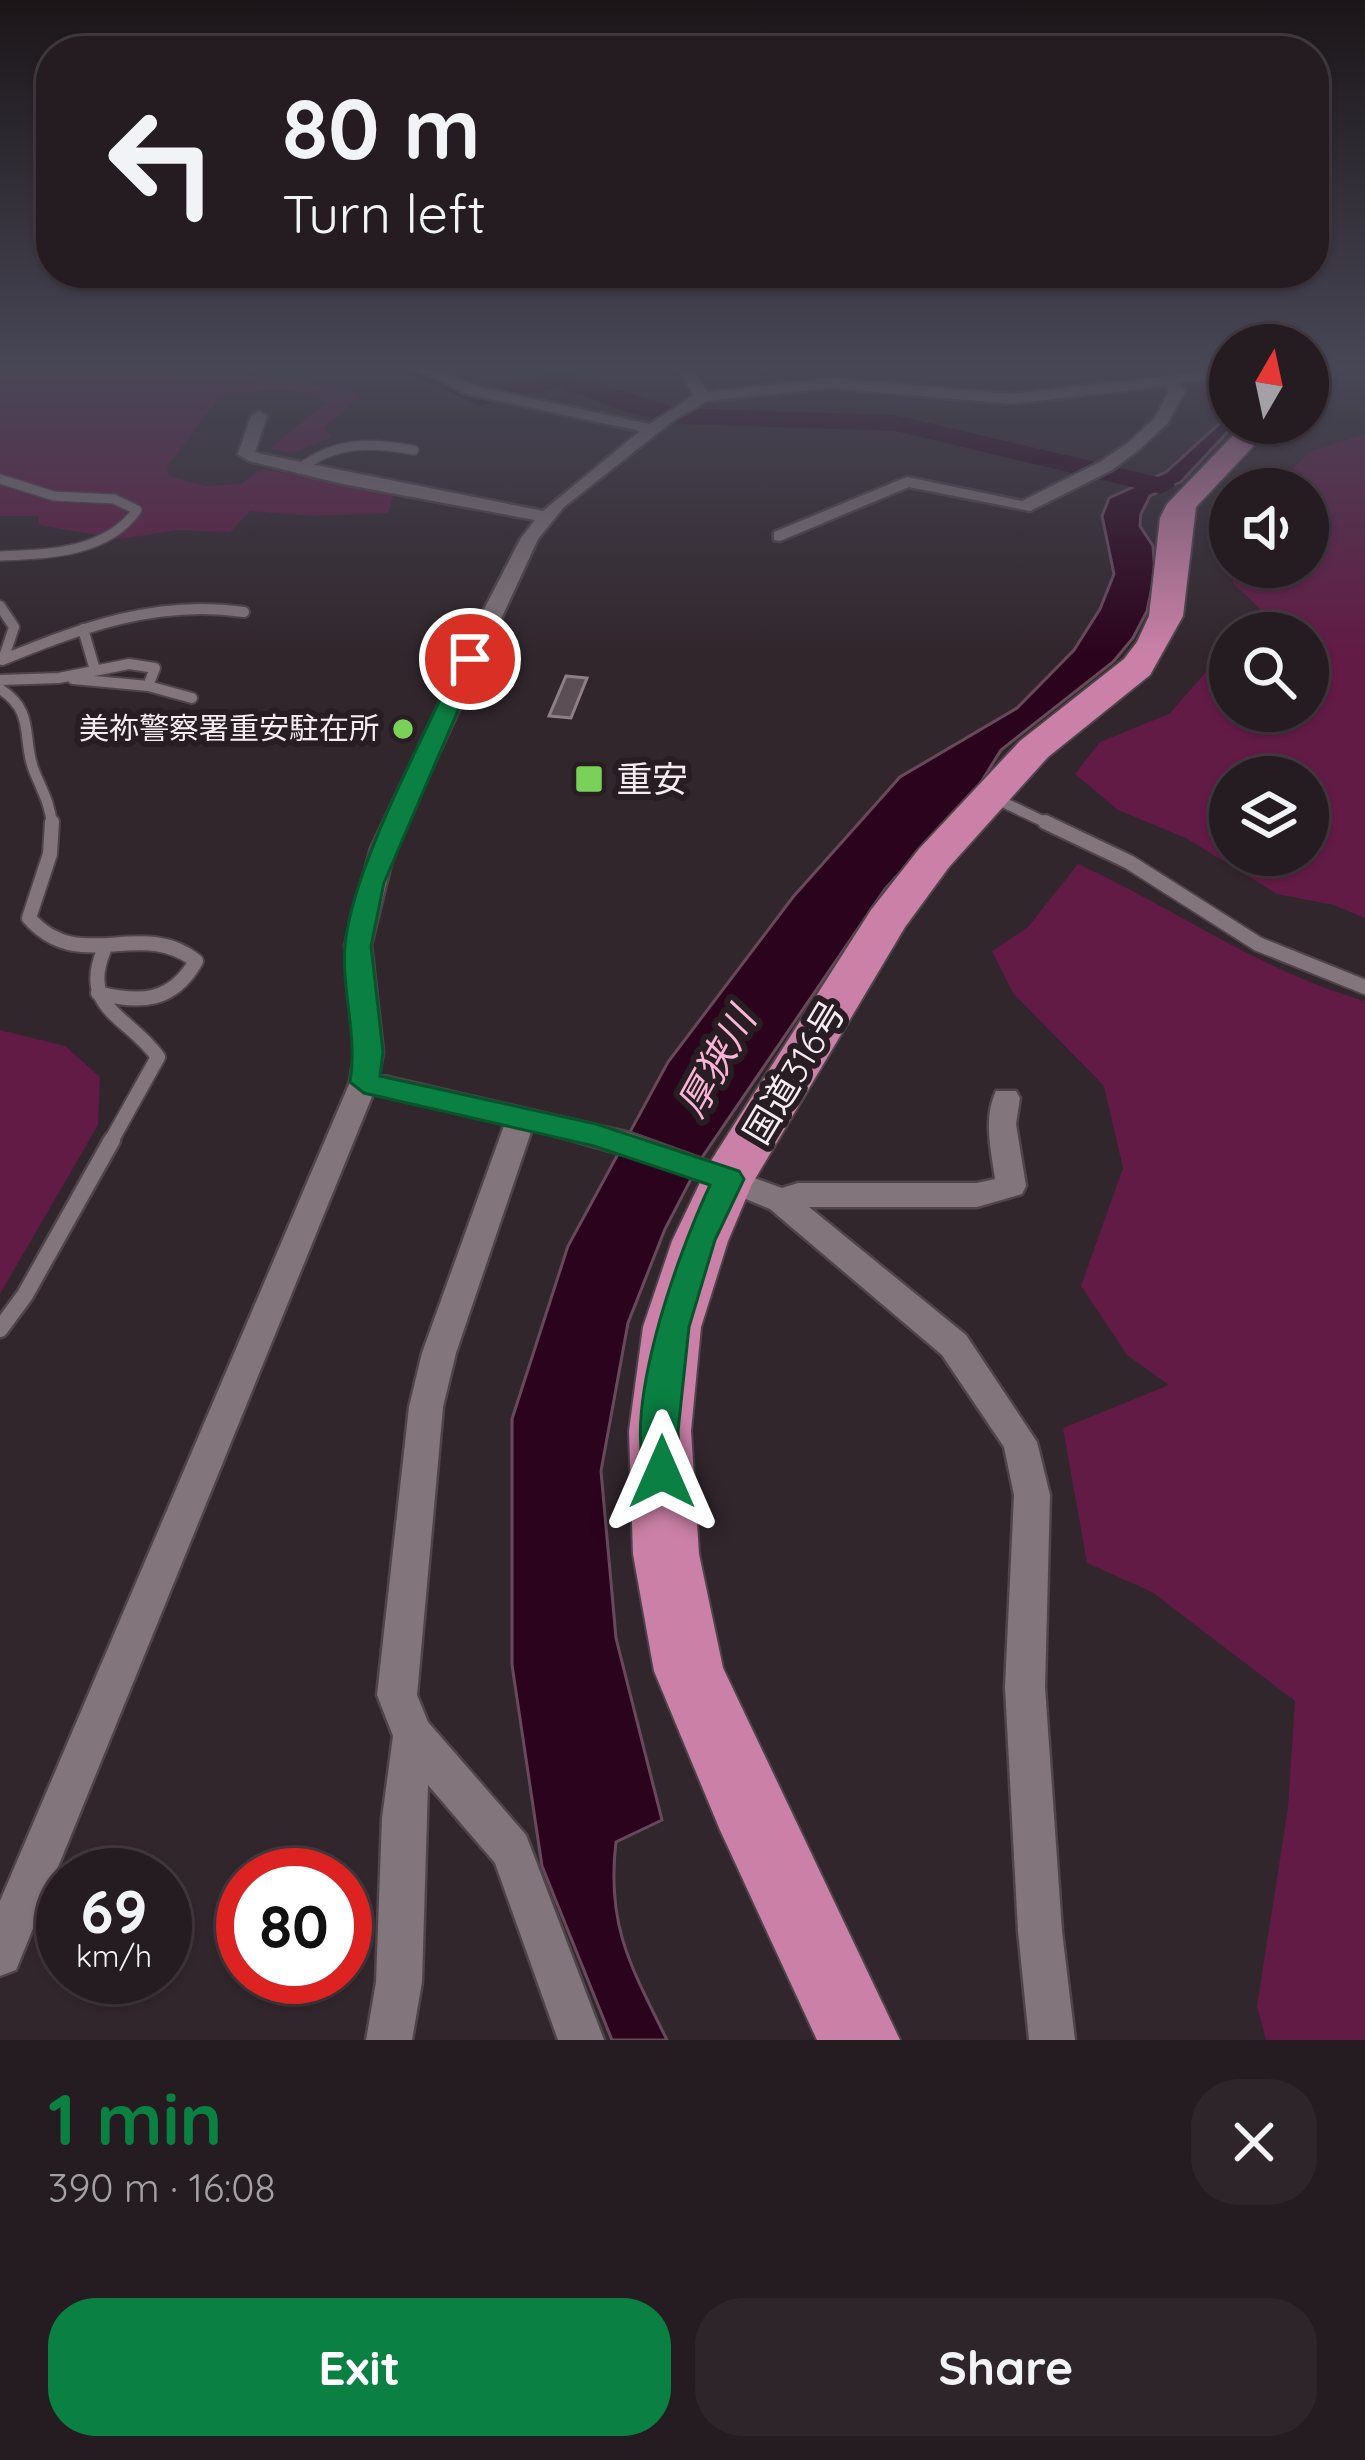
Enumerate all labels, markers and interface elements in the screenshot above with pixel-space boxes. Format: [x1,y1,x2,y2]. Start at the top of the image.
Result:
text: 80 m [282,75,481,180]
icon: left [84,84,240,240]
text: Turn left [282,179,486,247]
north arrow [1209,324,1329,444]
map controls [1209,324,1329,876]
button: sound [1209,468,1329,588]
pin [419,608,521,710]
button: search [1209,612,1329,732]
icon: arrive [437,626,503,692]
place label: 美祢警察署重安駐在所 [79,709,379,747]
marker: 美祢警察署重安駐在所 [390,716,416,742]
place label: 重安 [616,756,688,801]
button: layers [1209,756,1329,876]
marker: 重安 [573,763,605,795]
street label: 国道316号 [733,992,854,1152]
water label: 厚狭川 [666,995,767,1125]
position arrow [599,1409,725,1535]
speed limit sign: 80 [216,1848,372,2004]
text: 69 [80,1873,148,1948]
text: km/h [76,1937,152,1975]
text: 1 min [48,2073,222,2163]
button: close [1191,2079,1317,2205]
text: 390 m · 16:08 [48,2163,276,2212]
button: Exit [48,2298,671,2436]
button: Share [695,2298,1317,2436]

